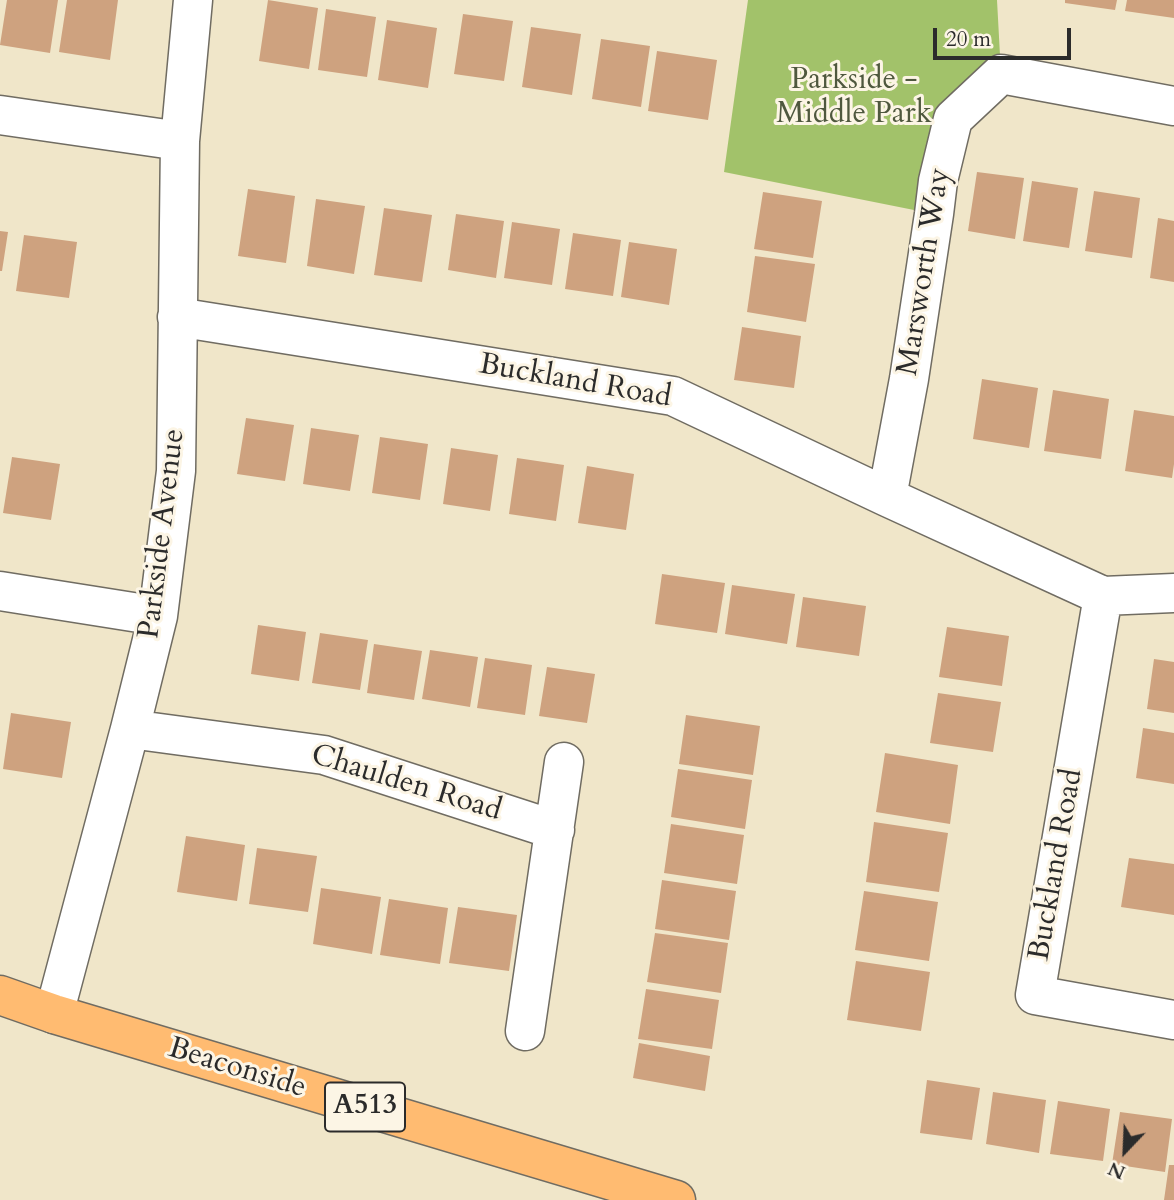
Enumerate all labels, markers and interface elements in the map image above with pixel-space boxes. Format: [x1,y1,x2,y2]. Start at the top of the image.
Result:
scale bar [936,14,1074,58]
text: 20 m [946,25,991,54]
park label: Parkside - Middle Park [776,63,932,134]
street label: Marsworth Way [891,166,959,378]
street label: Buckland Road [476,347,674,417]
street label: Parkside Avenue [132,427,194,641]
street label: Chaulden Road [306,738,506,830]
street label: Buckland Road [1022,766,1092,964]
street label: Beaconside [164,1031,310,1107]
road number: A513 [325,1082,405,1132]
north arrow [1090,1116,1160,1186]
text: N [1104,1155,1129,1186]

